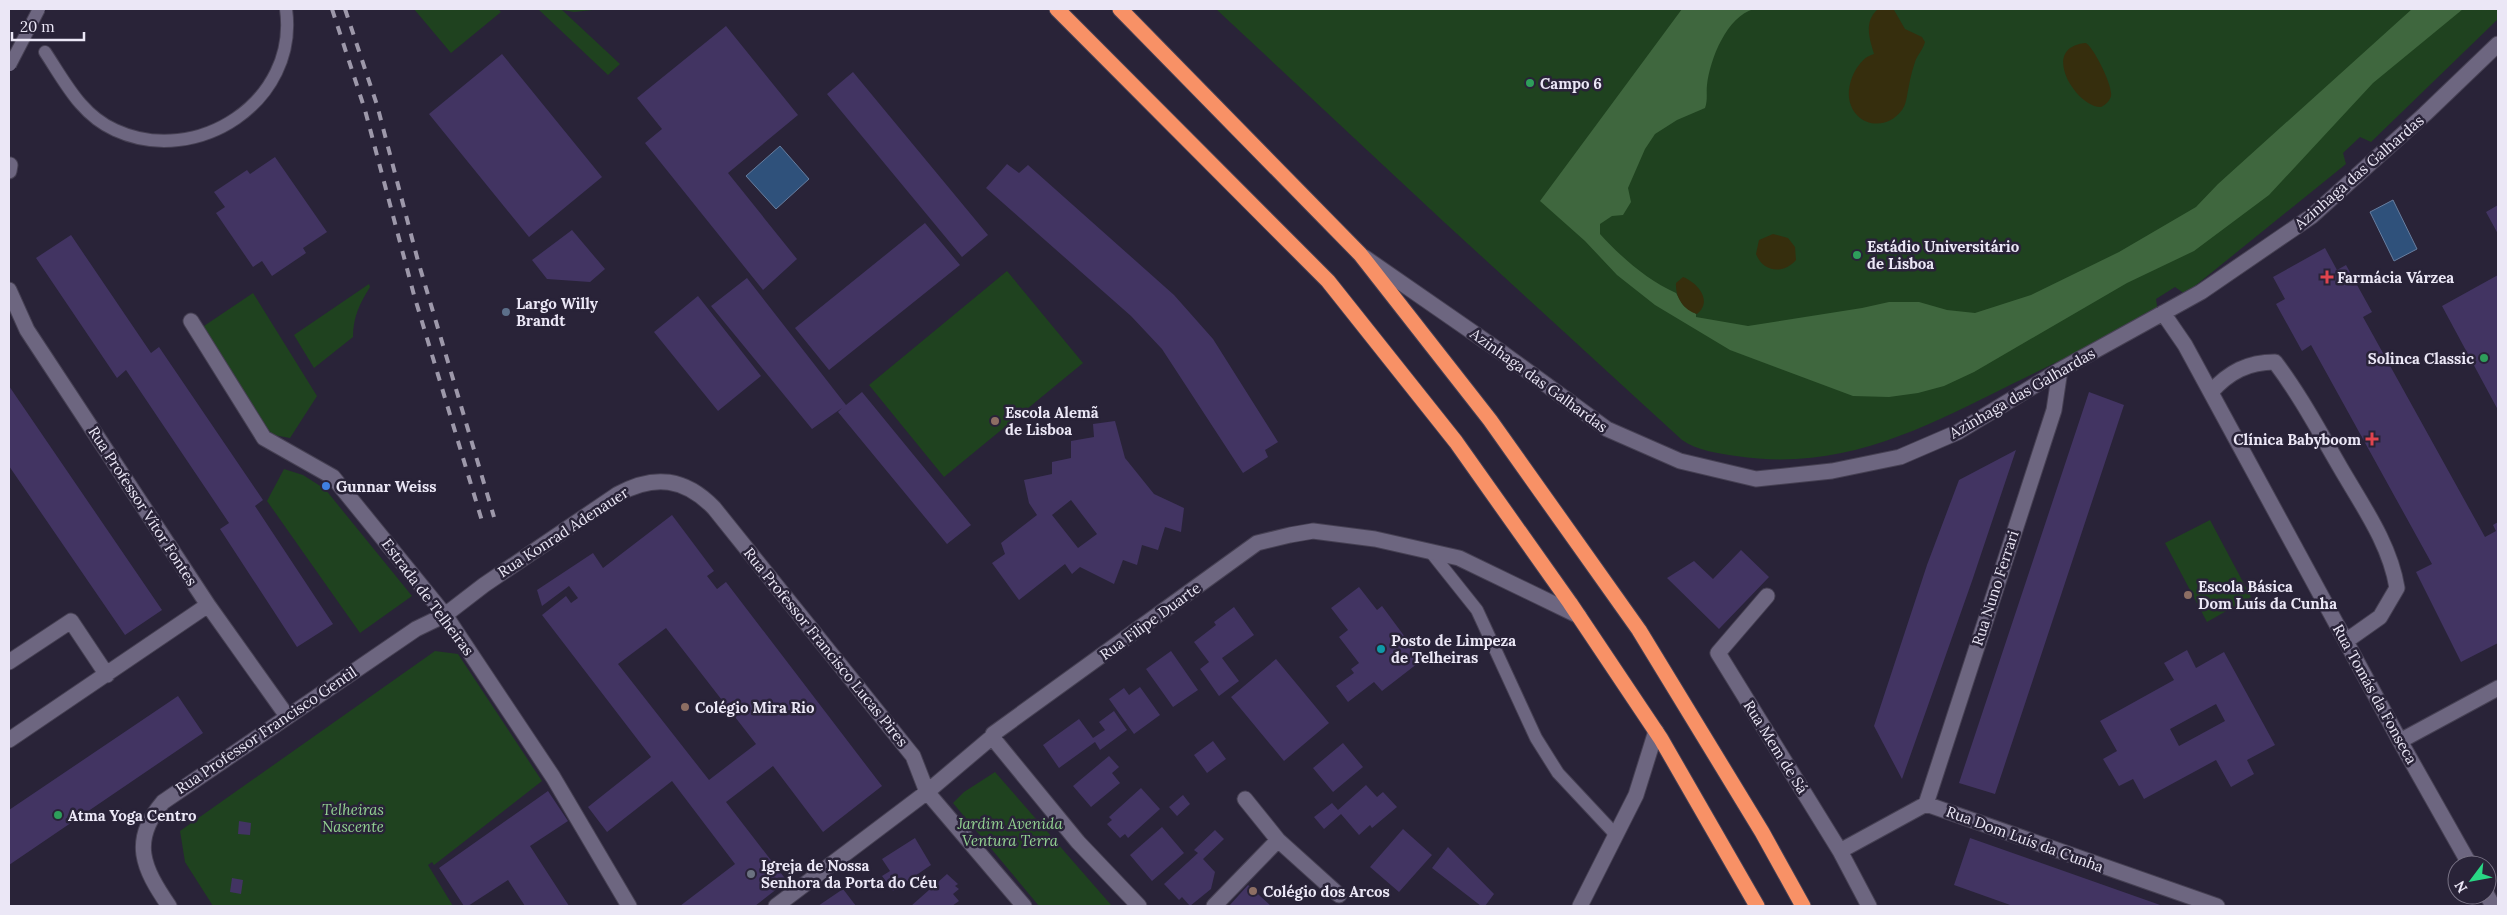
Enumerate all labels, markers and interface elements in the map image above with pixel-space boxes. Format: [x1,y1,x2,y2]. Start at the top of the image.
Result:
scale bar [12,10,85,42]
text: 20 m [20,17,55,36]
place label: Campo 6 [1540,74,1602,93]
marker: Campo 6 [1524,77,1536,89]
street label: Azinhaga das Galhardas [2290,111,2428,234]
place label: Estádio Universitário de Lisboa [1867,237,2020,273]
marker: Estádio Universitário de Lisboa [1851,249,1863,261]
place label: Farmácia Várzea [2337,268,2454,287]
marker: Farmácia Várzea [2321,271,2333,283]
place label: Largo Willy Brandt [516,294,599,330]
marker: Largo Willy Brandt [500,306,512,318]
street label: Azinhaga das Galhardas [1466,323,1611,436]
street label: Azinhaga das Galhardas [1945,343,2098,443]
place label: Solinca Classic [2368,349,2474,368]
marker: Solinca Classic [2478,352,2490,364]
place label: Escola Alemã de Lisboa [1005,403,1099,439]
marker: Escola Alemã de Lisboa [989,415,1001,427]
street label: Rua Professor Vítor Fontes [84,423,202,589]
place label: Clínica Babyboom [2233,430,2361,449]
marker: Clínica Babyboom [2365,432,2379,446]
place label: Gunnar Weiss [336,477,436,496]
marker: Gunnar Weiss [320,480,332,492]
street label: Rua Konrad Adenauer [494,482,632,581]
street label: Rua Nuno Ferrari [1967,528,2023,648]
street label: Estrada de Telheiras [378,535,478,659]
street label: Rua Professor Francisco Lucas Pires [740,544,912,750]
place label: Escola Básica Dom Luís da Cunha [2198,577,2337,613]
street label: Rua Filipe Duarte [1096,578,1204,664]
marker: Escola Básica Dom Luís da Cunha [2182,589,2194,601]
street label: Rua Tomás da Fonseca [2329,621,2421,767]
place label: Posto de Limpeza de Telheiras [1391,631,1516,667]
marker: Posto de Limpeza de Telheiras [1375,643,1387,655]
street label: Rua Professor Francisco Gentil [172,662,360,798]
street label: Rua Mem de Sá [1740,697,1812,797]
place label: Colégio Mira Rio [695,698,815,717]
marker: Colégio Mira Rio [679,701,691,713]
park label: Telheiras Nascente [322,800,384,836]
street label: Rua Dom Luís da Cunha [1944,802,2106,876]
place label: Atma Yoga Centro [68,806,197,825]
marker: Atma Yoga Centro [52,809,64,821]
park label: Jardim Avenida Ventura Terra [956,814,1063,850]
north arrow [2447,855,2497,905]
place label: Igreja de Nossa Senhora da Porta do Céu [761,856,937,892]
marker: Igreja de Nossa Senhora da Porta do Céu [745,868,757,880]
text: N [2450,877,2471,896]
place label: Colégio dos Arcos [1263,882,1390,901]
marker: Colégio dos Arcos [1247,885,1259,897]

